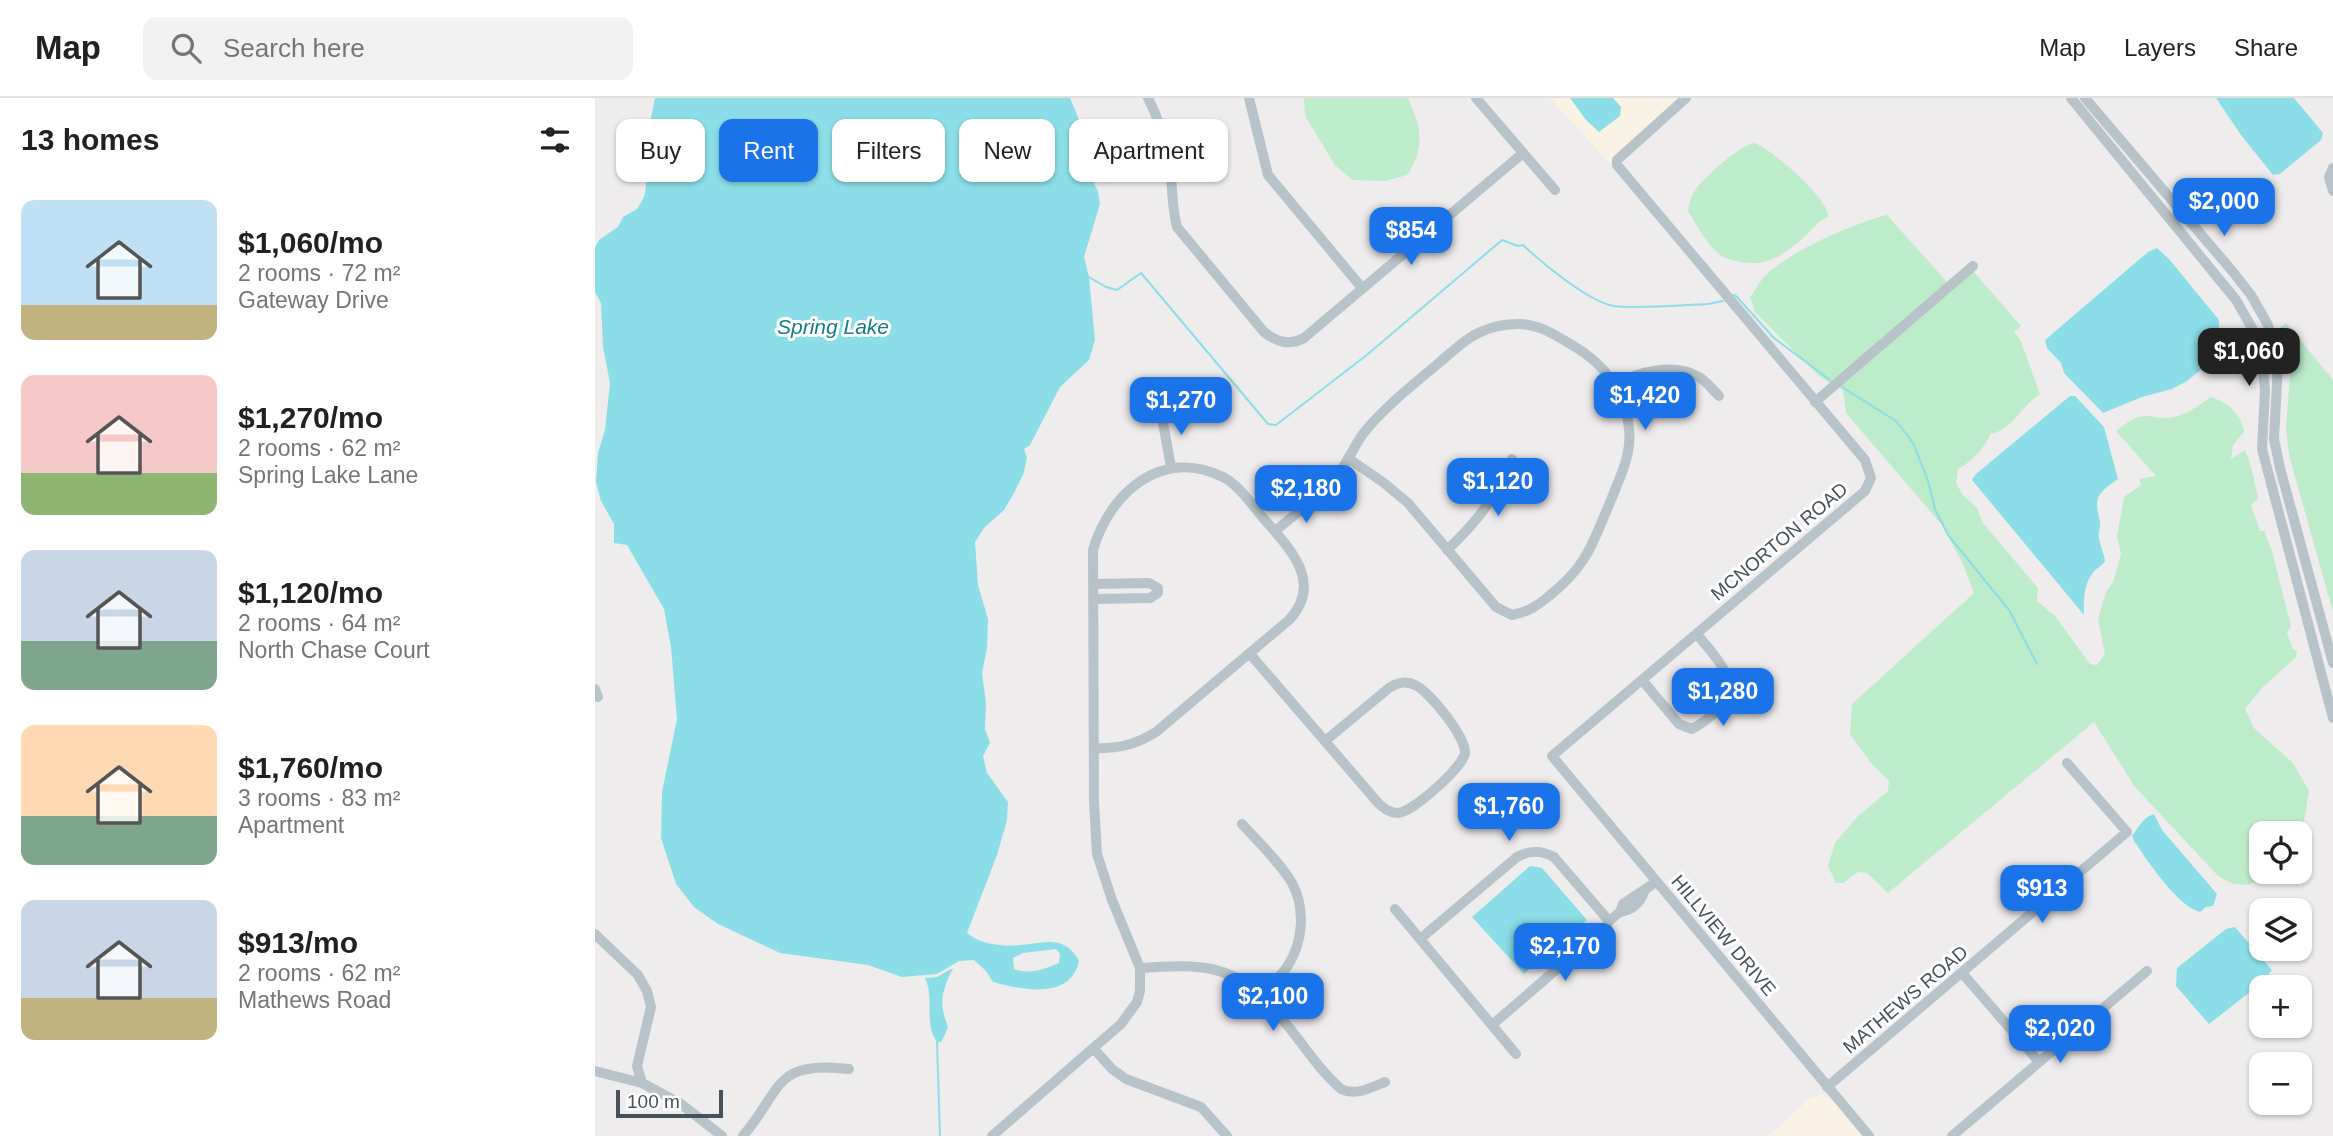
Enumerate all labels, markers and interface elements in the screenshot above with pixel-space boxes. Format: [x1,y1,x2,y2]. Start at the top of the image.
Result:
search box [143,17,633,80]
text: Map [35,29,101,66]
icon: search [167,29,205,67]
text: Search here [223,33,365,63]
text: Map [2039,34,2086,61]
text: Layers [2124,34,2196,61]
text: Share [2234,34,2298,61]
chip: Buy [616,119,705,182]
chip: Rent [719,119,818,182]
chip: Filters [832,119,945,182]
chip: New [959,119,1055,182]
chip: Apartment [1069,119,1228,182]
icon: filters [536,121,574,159]
text: 13 homes [21,123,159,156]
pin: $2,000 [2167,178,2281,238]
text: $2,000 [2189,188,2259,214]
pin: $854 [1370,208,1452,267]
text: $854 [1385,217,1437,243]
text: $1,060/mo [238,226,383,259]
icon: home [77,228,161,312]
text: 2 rooms · 72 m² [238,260,400,286]
text: Gateway Drive [238,287,389,313]
water label: Spring Lake [777,315,889,338]
pin: $1,060 [2192,328,2306,388]
text: $1,060 [2214,338,2284,364]
pin: $1,420 [1588,372,1702,432]
pin: $1,270 [1124,378,1238,437]
text: $1,420 [1610,382,1680,408]
text: $1,270 [1146,387,1216,413]
text: $1,270/mo [238,401,383,434]
icon: home [77,403,161,487]
text: 2 rooms · 62 m² [238,435,400,461]
pin: $1,120 [1441,458,1555,518]
text: Spring Lake Lane [238,462,418,488]
pin: $2,180 [1249,466,1363,525]
text: $1,120 [1463,468,1533,494]
text: $2,180 [1271,475,1341,501]
street label: MCNORTON ROAD [1707,478,1852,605]
text: $1,120/mo [238,576,383,609]
icon: home [77,578,161,662]
text: 2 rooms · 64 m² [238,610,400,636]
text: North Chase Court [238,637,430,663]
pin: $1,280 [1666,668,1780,728]
text: $1,280 [1688,678,1758,704]
text: $1,760/mo [238,751,383,784]
icon: home [77,753,161,837]
pin: $1,760 [1452,784,1566,843]
text: 3 rooms · 83 m² [238,785,400,811]
text: $1,760 [1474,793,1544,819]
text: Apartment [238,812,344,838]
map controls [2249,821,2312,1115]
button: locate [2249,821,2312,884]
pin: $913 [2001,866,2083,925]
street label: HILLVIEW DRIVE [1667,871,1780,1000]
text: $913 [2016,875,2068,901]
button: layers [2249,898,2312,961]
pin: $2,170 [1508,924,1622,983]
text: $913/mo [238,926,358,959]
icon: home [77,928,161,1012]
text: $2,170 [1530,933,1600,959]
street label: MATHEWS ROAD [1839,941,1972,1058]
text: 2 rooms · 62 m² [238,960,400,986]
pin: $2,100 [1216,974,1330,1033]
button: + [2249,975,2312,1038]
text: $2,100 [1238,983,1308,1009]
text: Mathews Road [238,987,391,1013]
pin: $2,020 [2003,1006,2117,1065]
text: $2,020 [2025,1015,2095,1041]
button: − [2249,1052,2312,1115]
scale bar [616,1087,723,1119]
text: 100 m [627,1091,680,1112]

